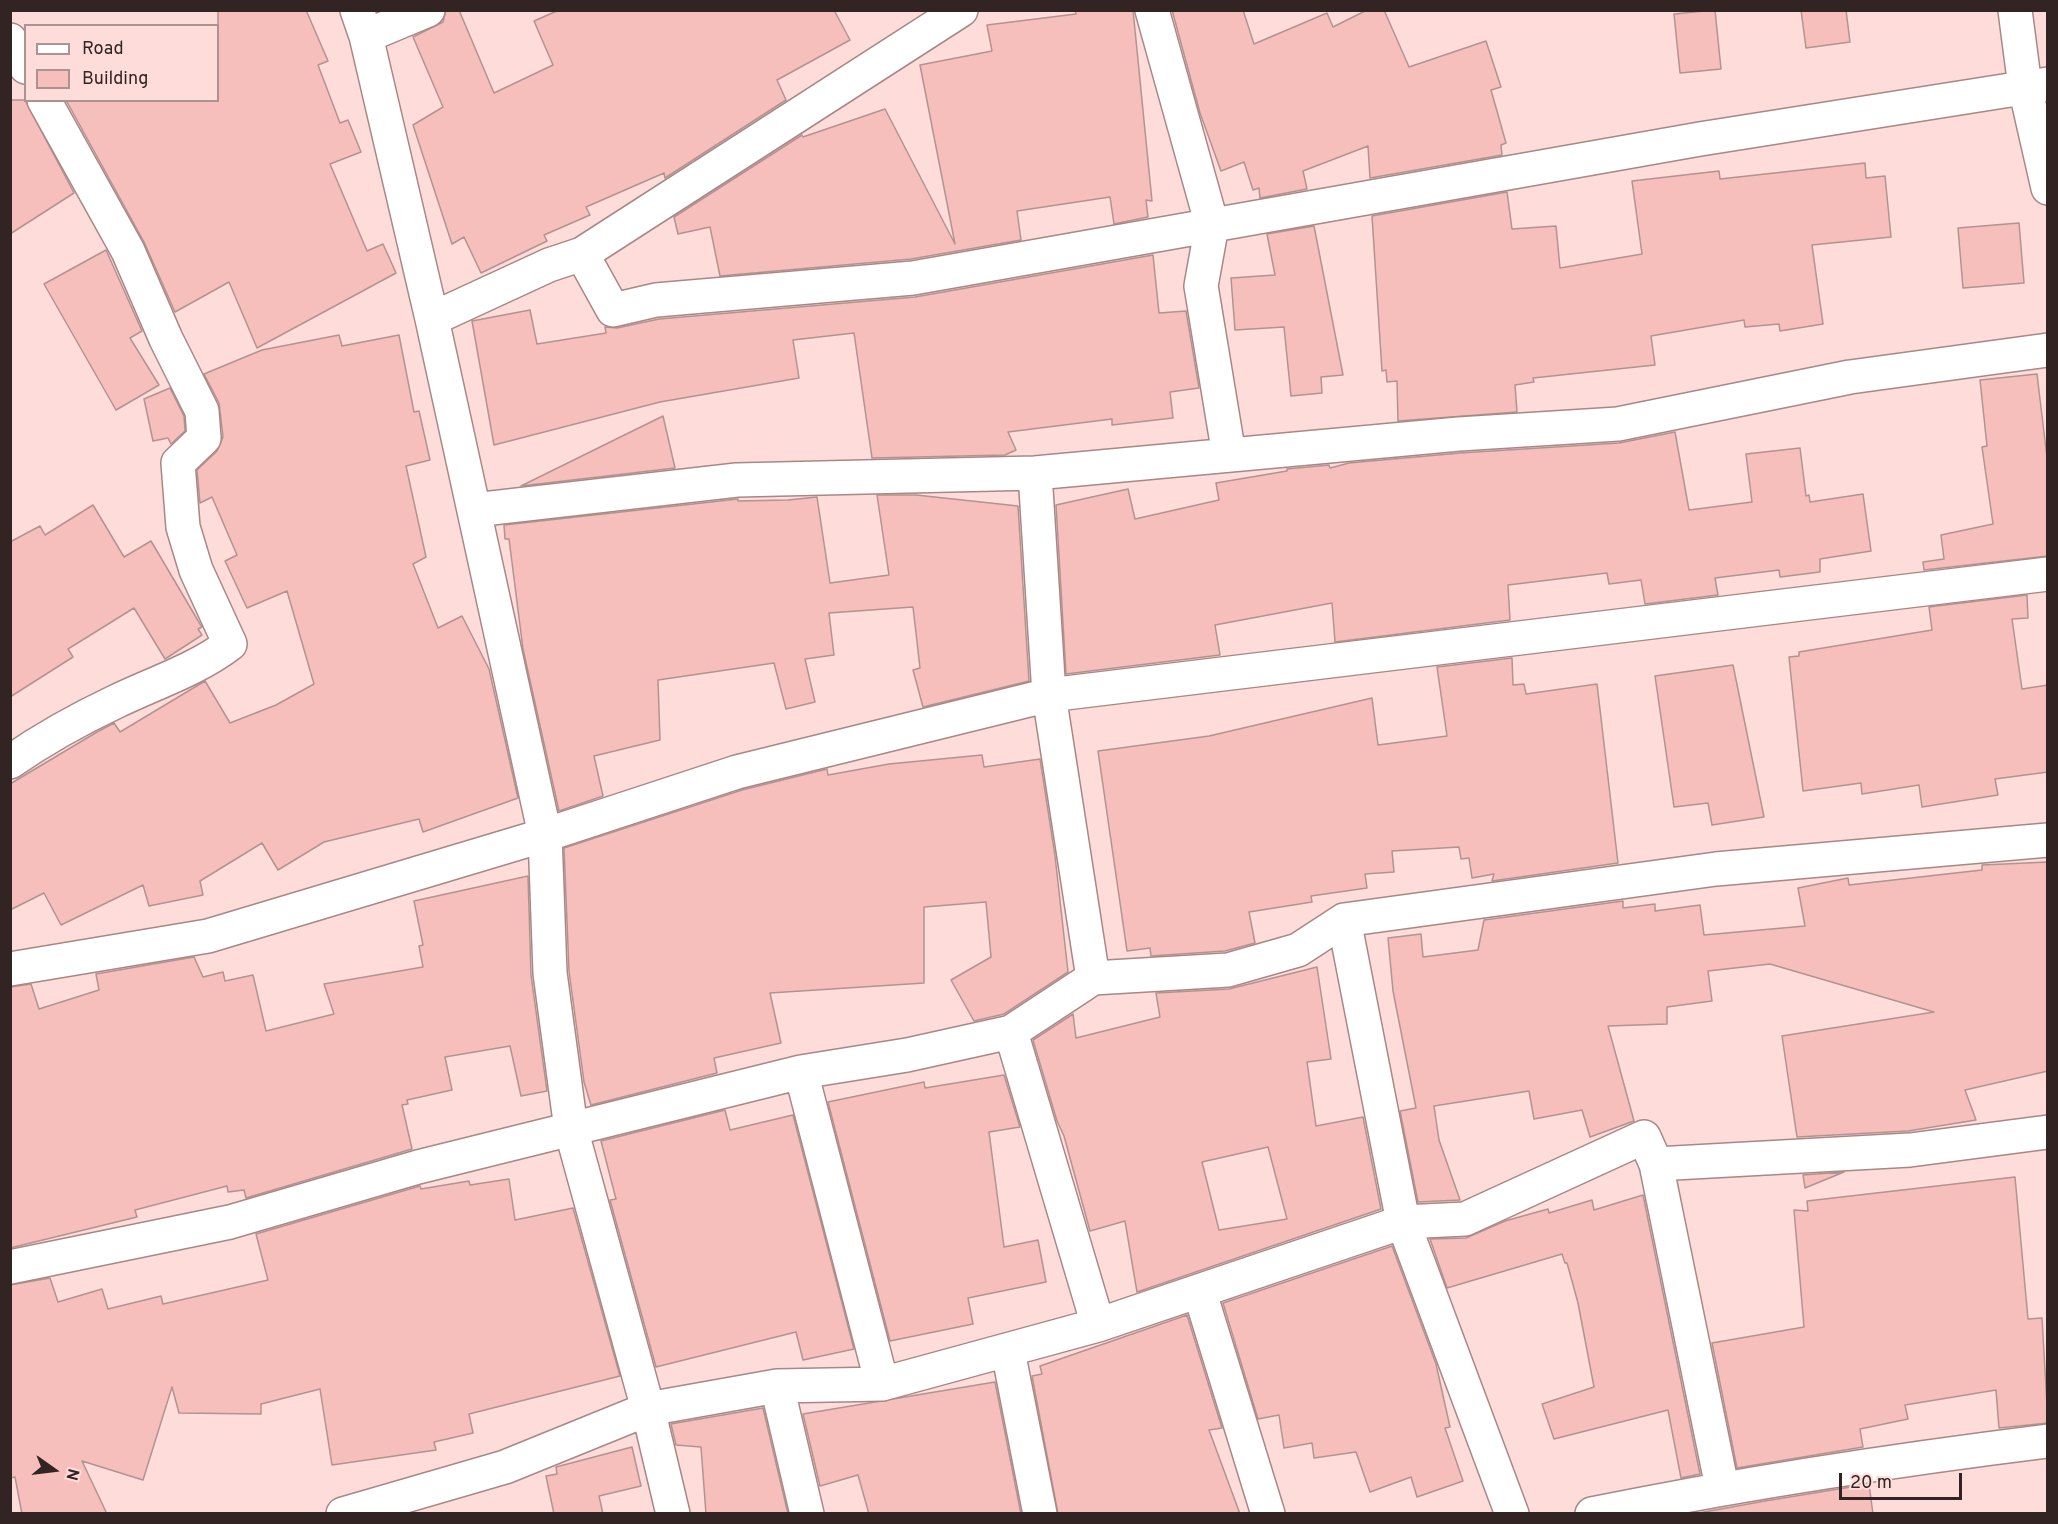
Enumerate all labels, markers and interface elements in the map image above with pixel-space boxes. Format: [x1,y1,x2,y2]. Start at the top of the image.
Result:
legend [24,24,219,102]
text: Road [82,38,124,61]
text: Building [82,68,148,91]
north arrow [24,1440,84,1500]
scale bar [1842,1461,1965,1499]
text: N [60,1466,83,1482]
text: 20 m [1850,1472,1892,1495]

